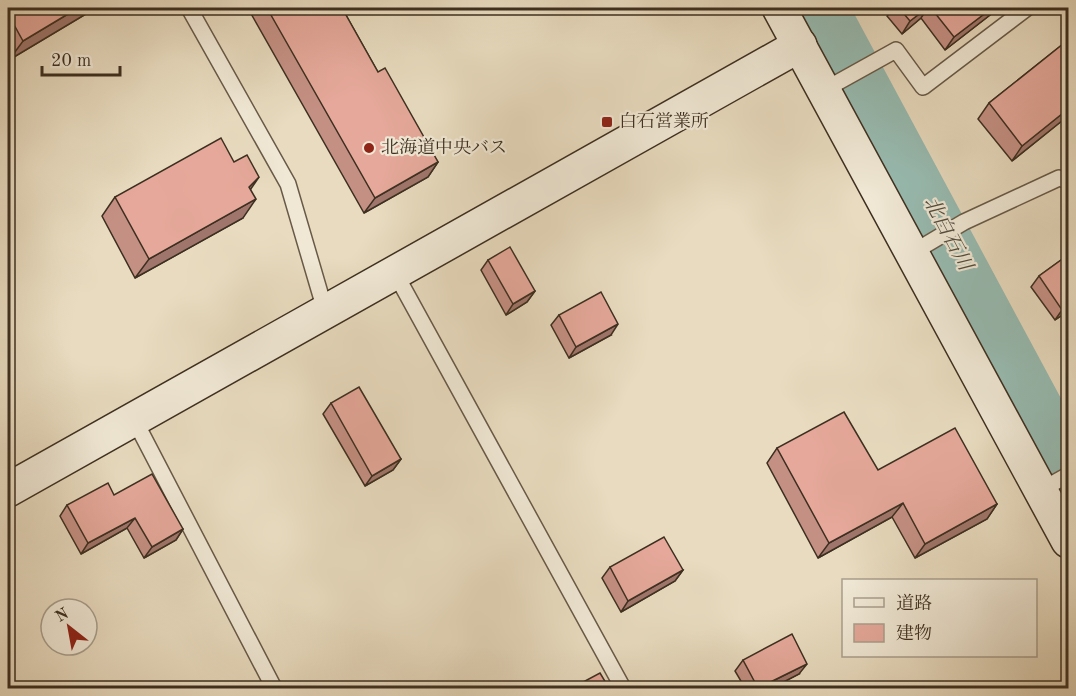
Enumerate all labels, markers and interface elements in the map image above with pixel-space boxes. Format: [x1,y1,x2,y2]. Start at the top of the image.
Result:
scale bar [42,39,120,77]
text: 20 m [51,52,91,70]
place label: 白石営業所 [619,111,709,131]
marker: 白石営業所 [600,115,614,129]
place label: 北海道中央バス [381,137,507,157]
marker: 北海道中央バス [362,141,376,155]
water label: 北白石川 [919,193,977,276]
legend [842,579,1037,657]
text: 道路 [896,593,932,613]
north arrow [39,597,99,657]
text: N [53,605,72,626]
text: 建物 [896,623,932,643]

